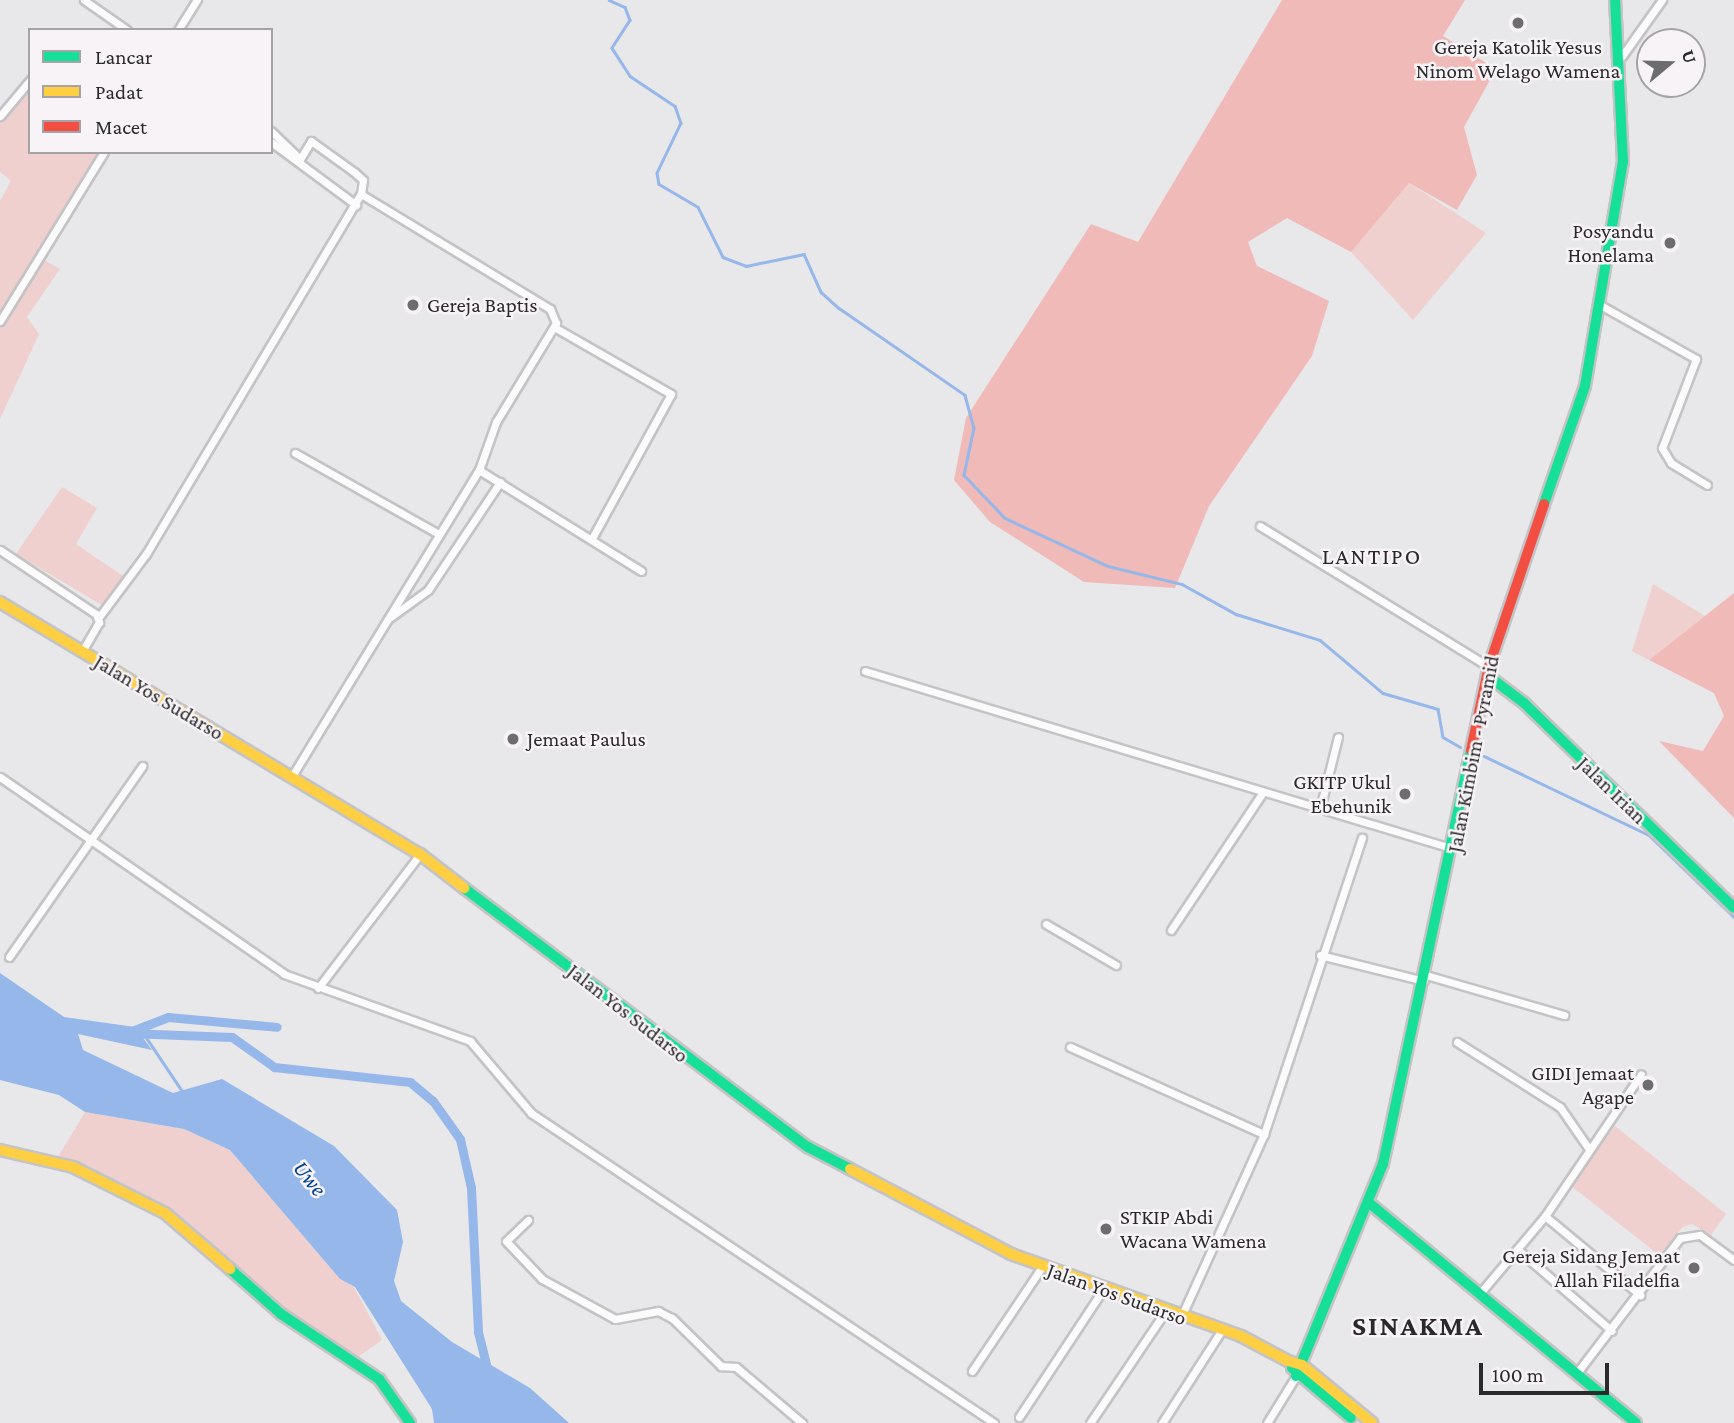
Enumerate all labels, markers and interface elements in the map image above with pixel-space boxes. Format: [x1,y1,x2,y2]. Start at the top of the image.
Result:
marker: Gereja Katolik Yesus Ninom Welago Wamena [1510,15,1526,31]
legend [28,28,273,154]
north arrow [1636,28,1706,98]
place label: Gereja Katolik Yesus Ninom Welago Wamena [1416,34,1620,84]
text: Lancar [95,45,152,69]
text: U [1677,47,1701,66]
text: Padat [95,80,143,104]
text: Macet [95,115,147,139]
place label: Posyandu Honelama [1567,218,1654,268]
marker: Posyandu Honelama [1660,233,1680,253]
place label: Gereja Baptis [427,292,538,318]
marker: Gereja Baptis [405,297,421,313]
district label: LANTIPO [1323,542,1421,570]
street label: Jalan Yos Sudarso [90,649,228,745]
street label: Jalan Kimbim - Pyramid [1442,653,1504,855]
place label: Jemaat Paulus [527,726,646,752]
marker: Jemaat Paulus [505,731,521,747]
street label: Jalan Irian [1572,751,1652,829]
place label: GKITP Ukul Ebehunik [1293,769,1391,819]
marker: GKITP Ukul Ebehunik [1397,786,1413,802]
street label: Jalan Yos Sudarso [563,958,693,1068]
place label: GIDI Jemaat Agape [1531,1060,1634,1110]
marker: GIDI Jemaat Agape [1640,1077,1656,1093]
water label: Uwe [287,1154,333,1202]
place label: STKIP Abdi Wacana Wamena [1120,1204,1267,1254]
marker: STKIP Abdi Wacana Wamena [1098,1221,1114,1237]
place label: Gereja Sidang Jemaat Allah Filadelfia [1502,1243,1680,1293]
street label: Jalan Yos Sudarso [1044,1257,1190,1331]
marker: Gereja Sidang Jemaat Allah Filadelfia [1686,1260,1702,1276]
district label: SINAKMA [1353,1309,1483,1343]
scale bar [1482,1350,1612,1394]
text: 100 m [1492,1363,1544,1387]

